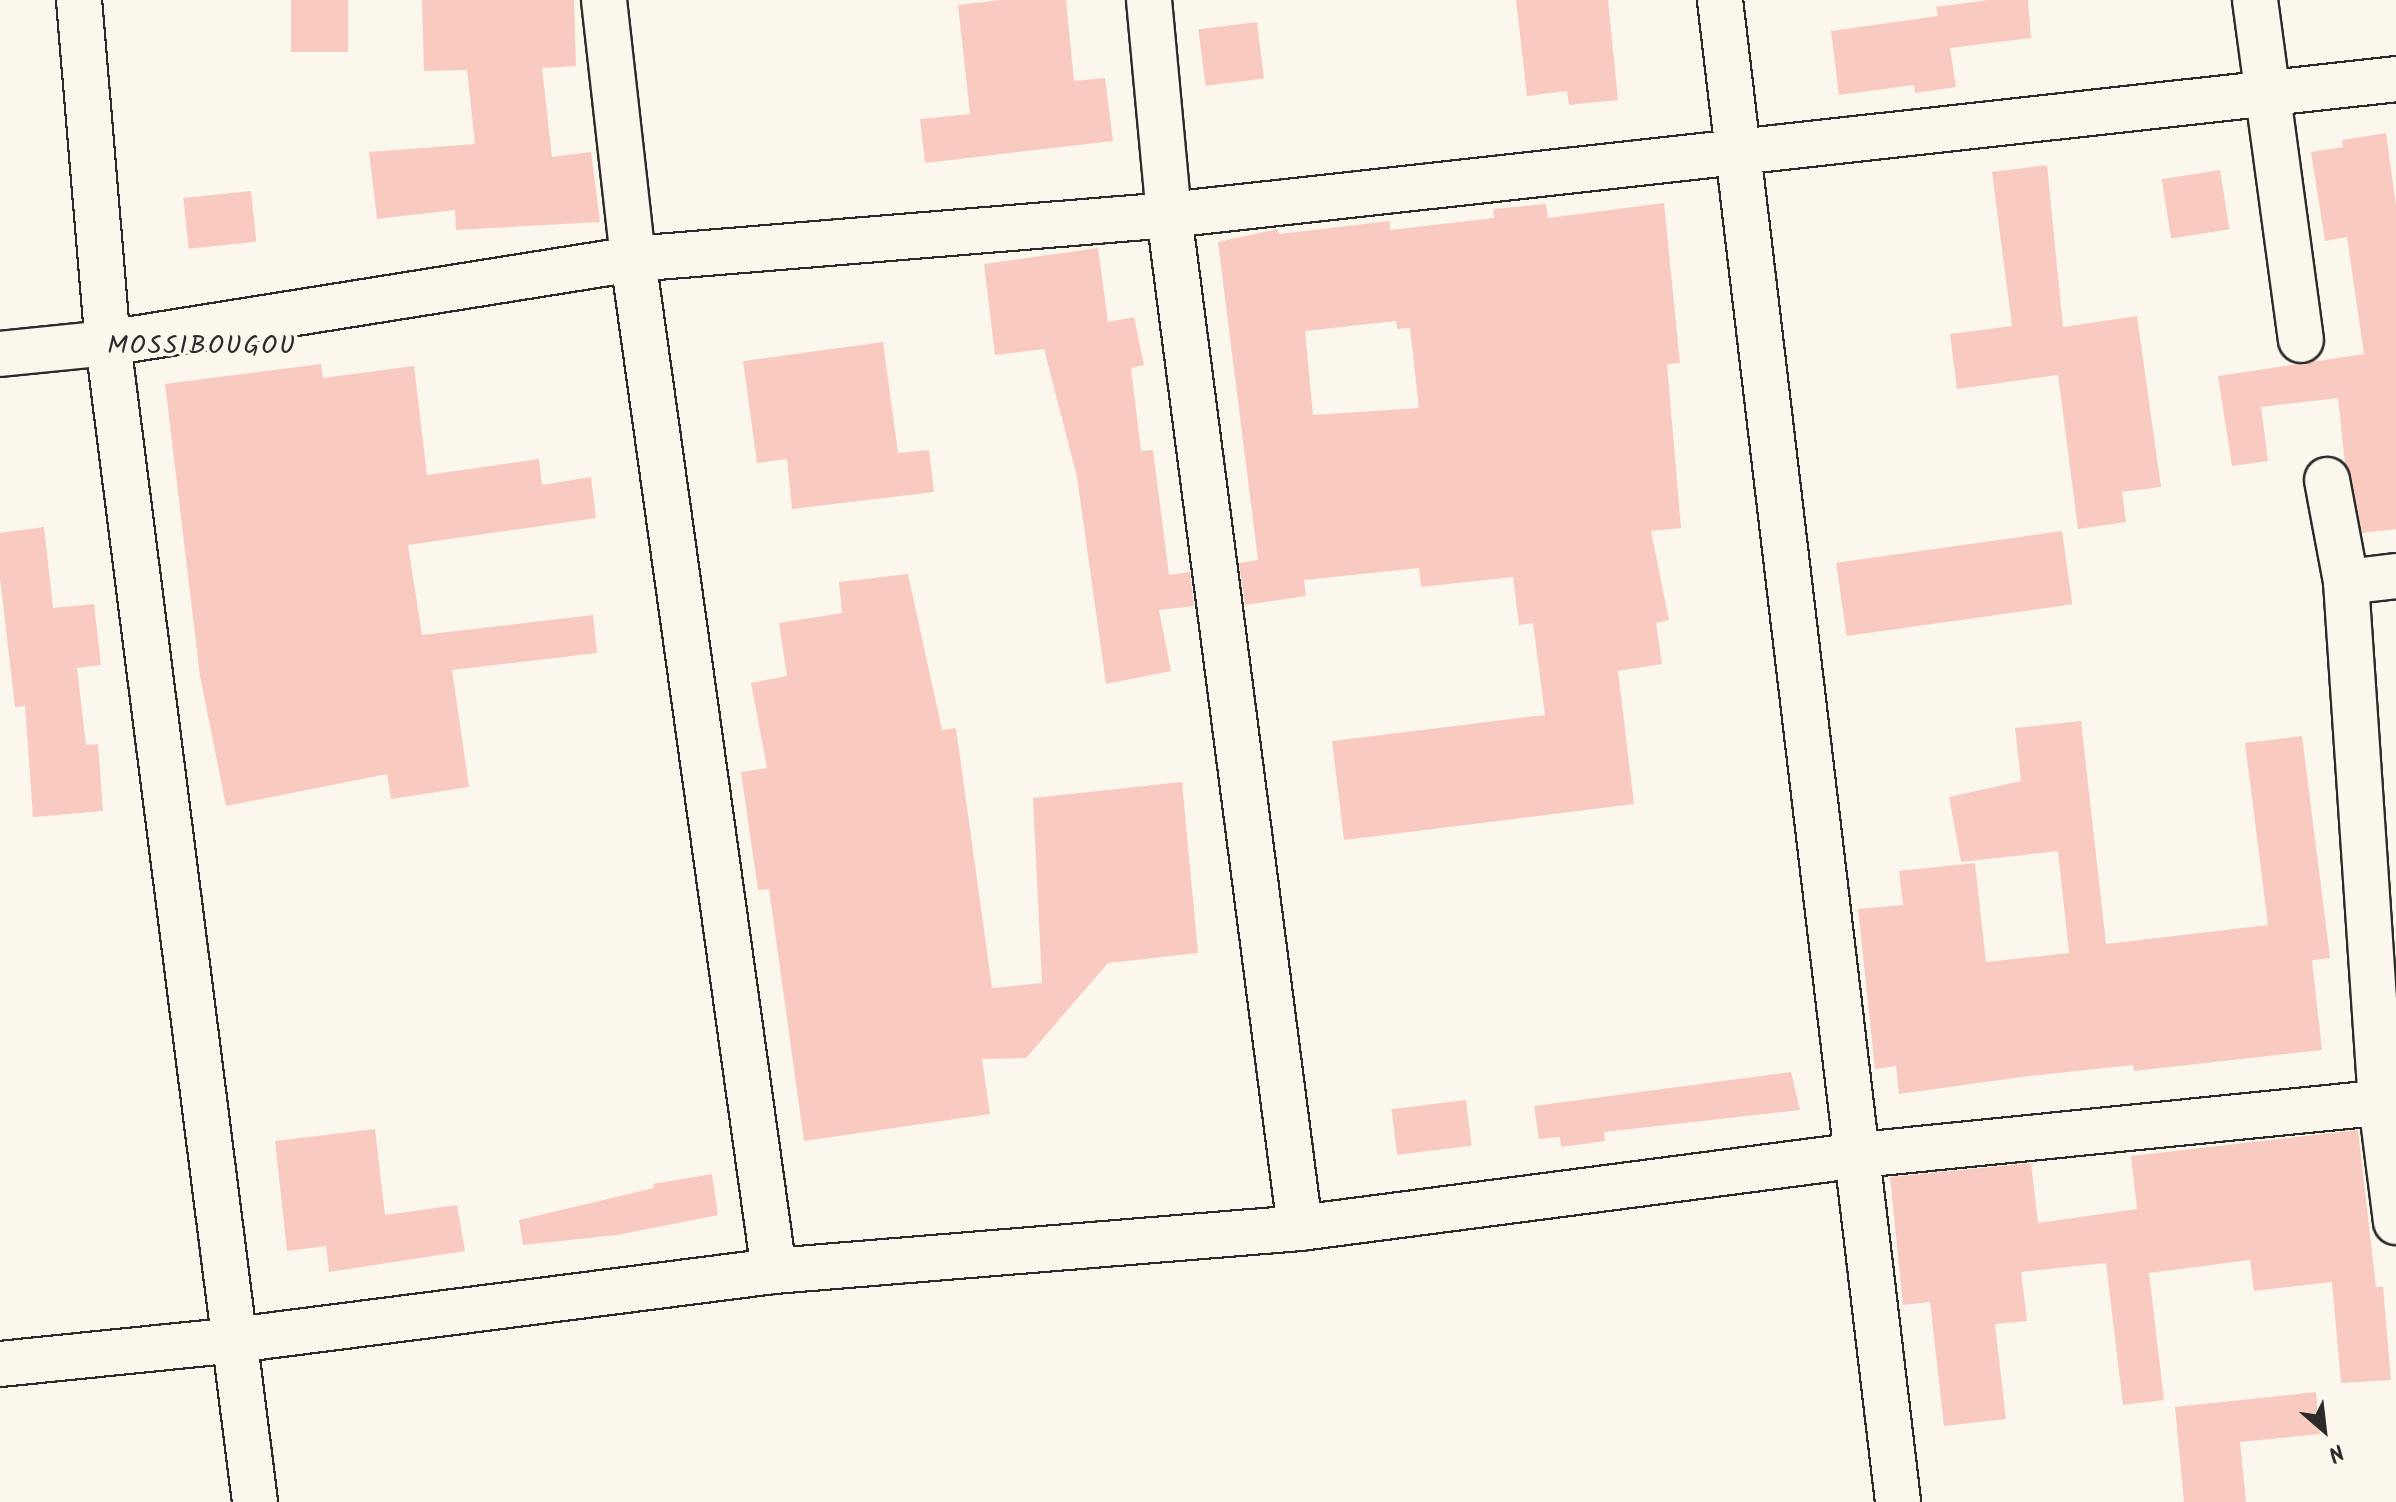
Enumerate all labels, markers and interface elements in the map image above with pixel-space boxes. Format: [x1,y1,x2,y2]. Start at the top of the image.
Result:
district label: MOSSIBOUGOU [107,331,297,363]
north arrow [2284,1390,2364,1470]
text: N [2321,1433,2350,1470]

